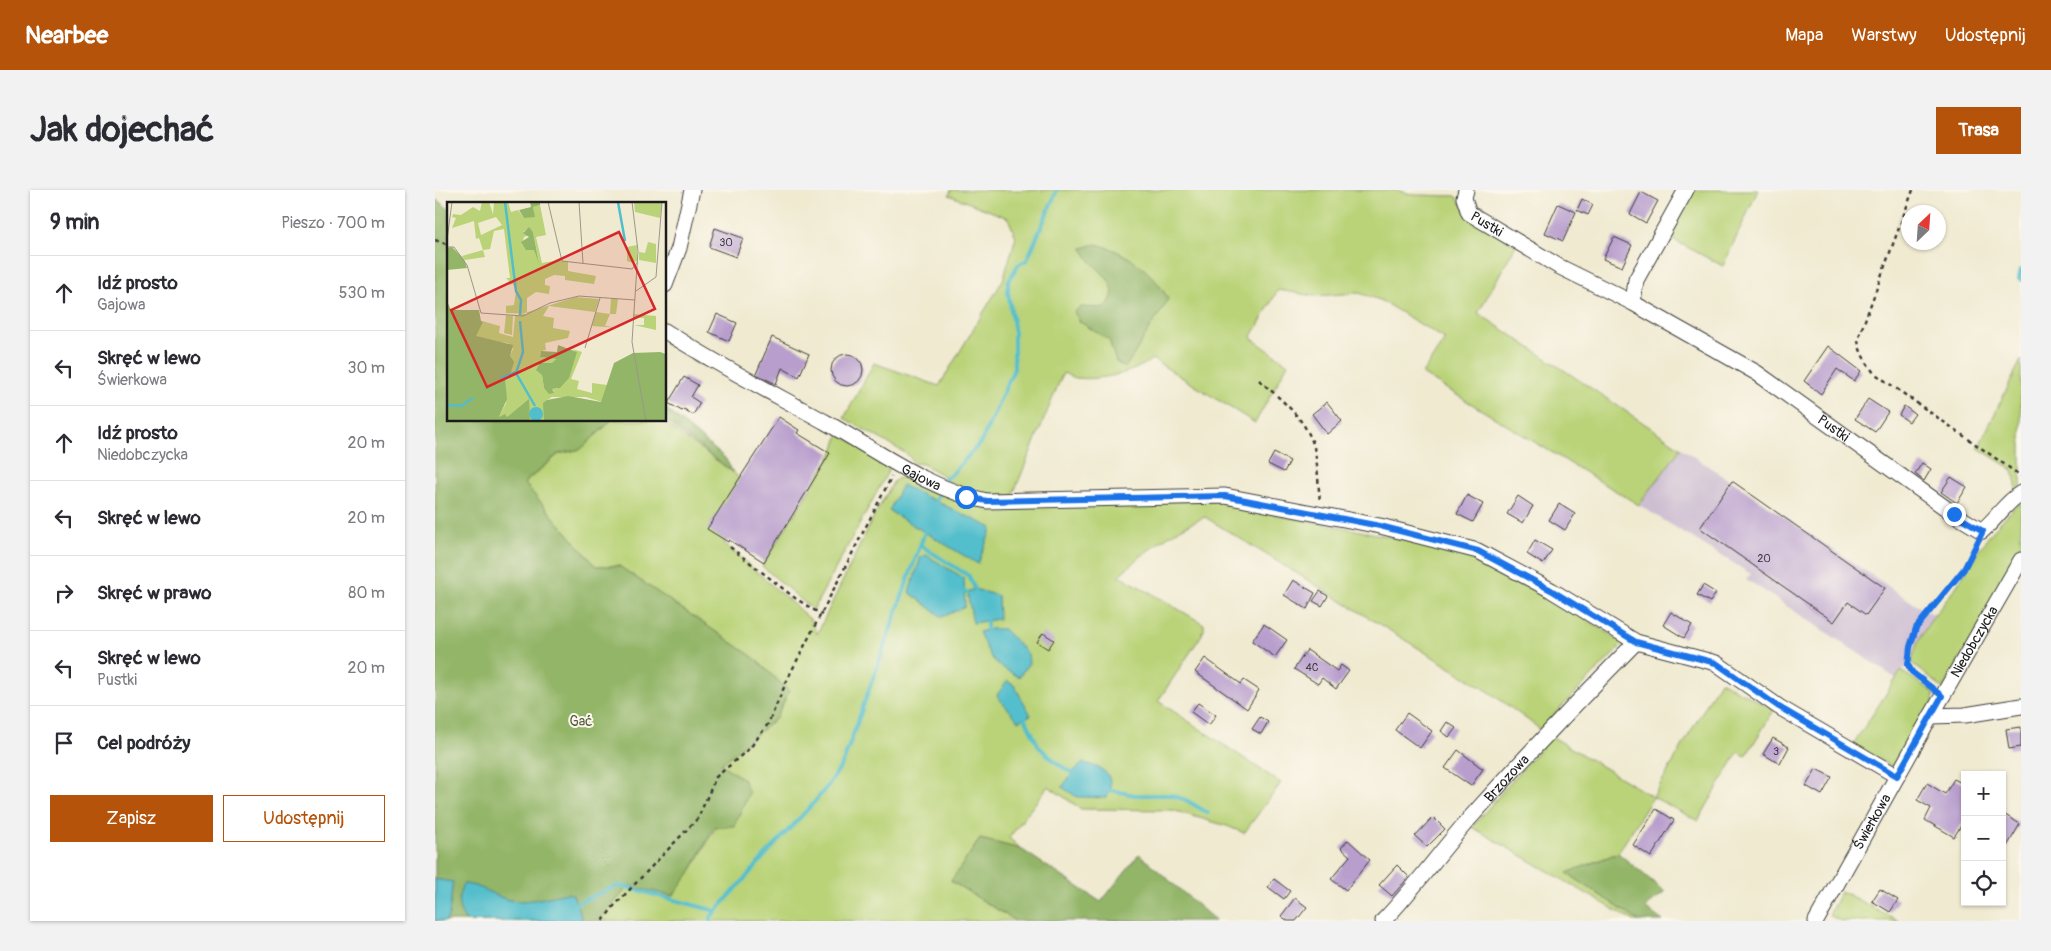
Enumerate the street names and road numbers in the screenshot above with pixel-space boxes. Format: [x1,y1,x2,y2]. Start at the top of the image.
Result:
street label: Pustki [1467,208,1507,241]
street label: Pustki [1814,411,1853,446]
street label: Gajowa [898,460,944,495]
street label: Niedobczycka [1947,603,2002,681]
street label: Brzozowa [1481,751,1533,806]
street label: Świerkowa [1849,791,1895,853]

